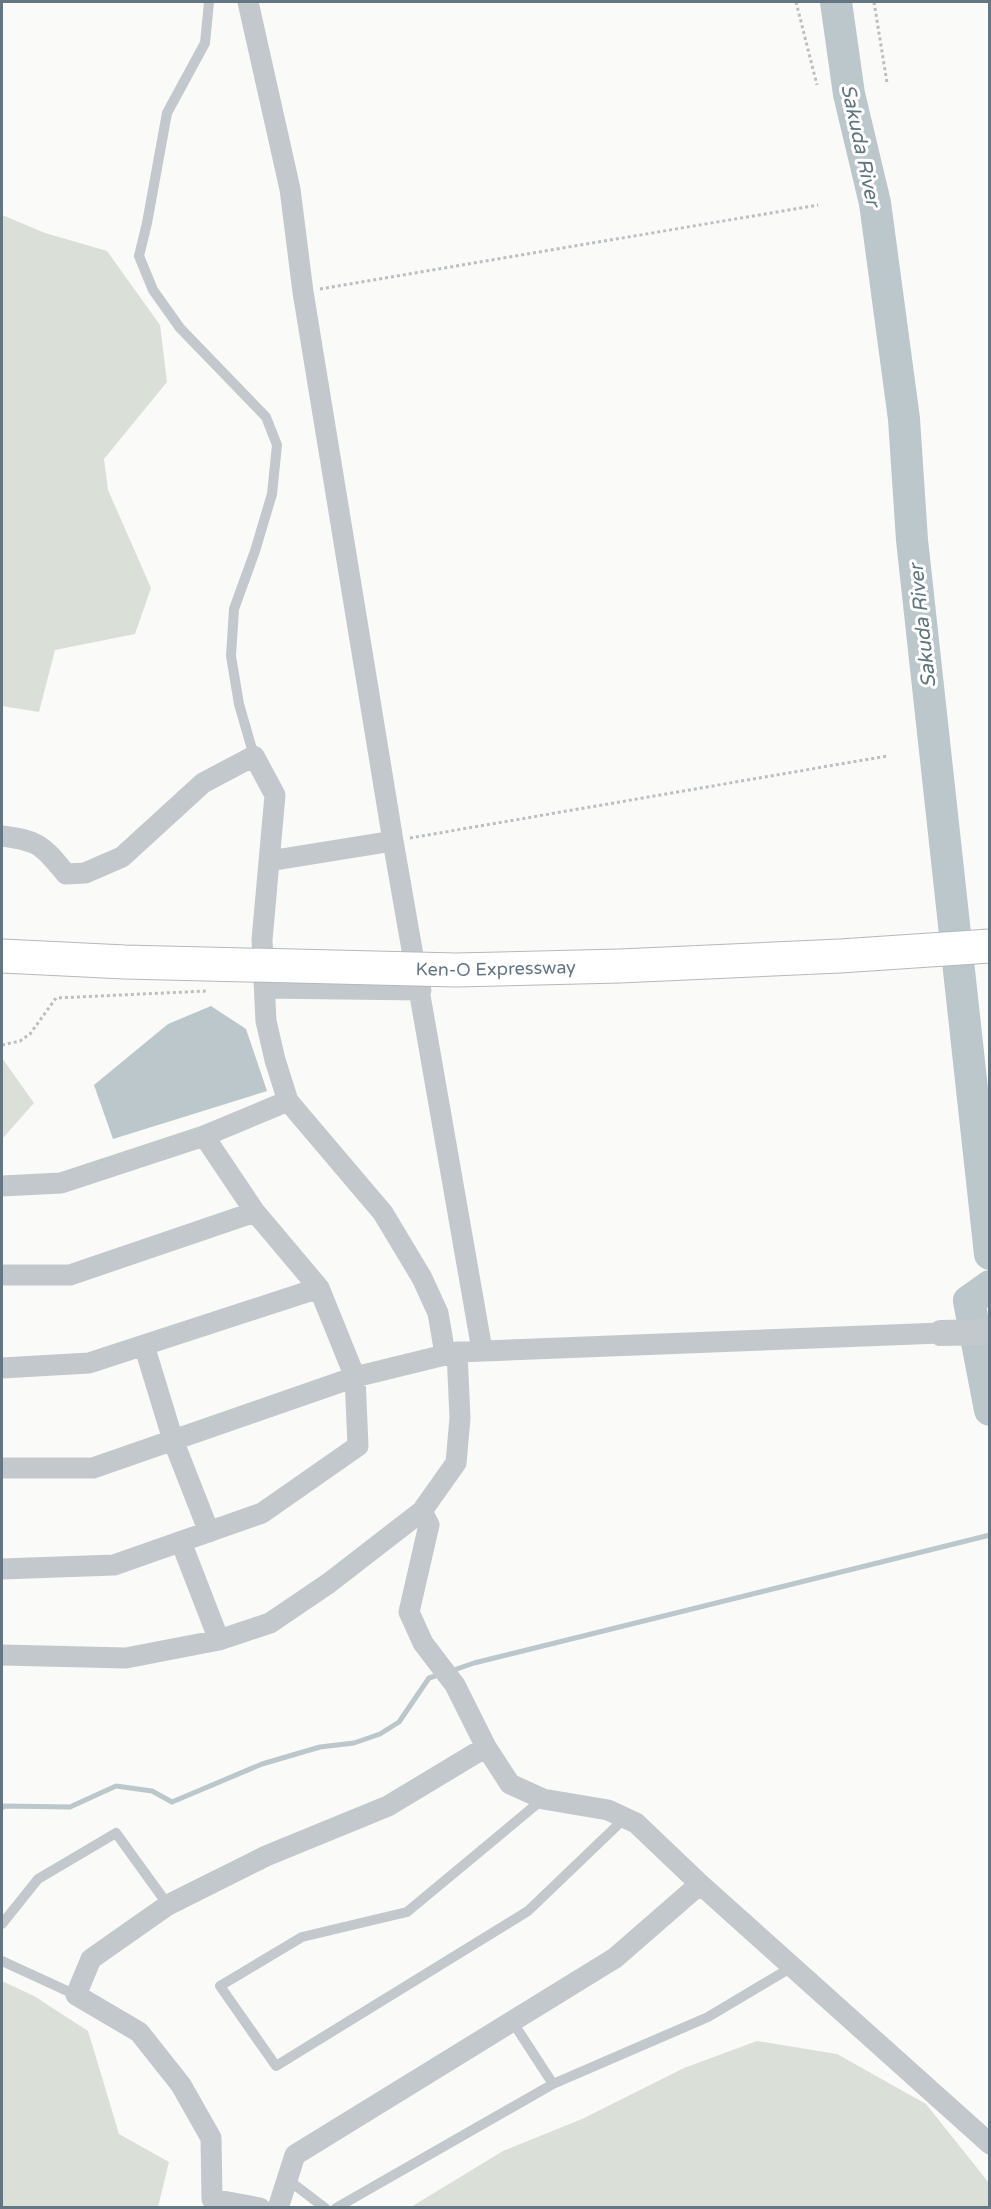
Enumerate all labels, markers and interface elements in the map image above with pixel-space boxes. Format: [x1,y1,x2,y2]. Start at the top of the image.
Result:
water label: Sakuda River [835,82,885,211]
water label: Sakuda River [904,560,941,689]
street label: Ken-O Expressway [415,956,576,981]

